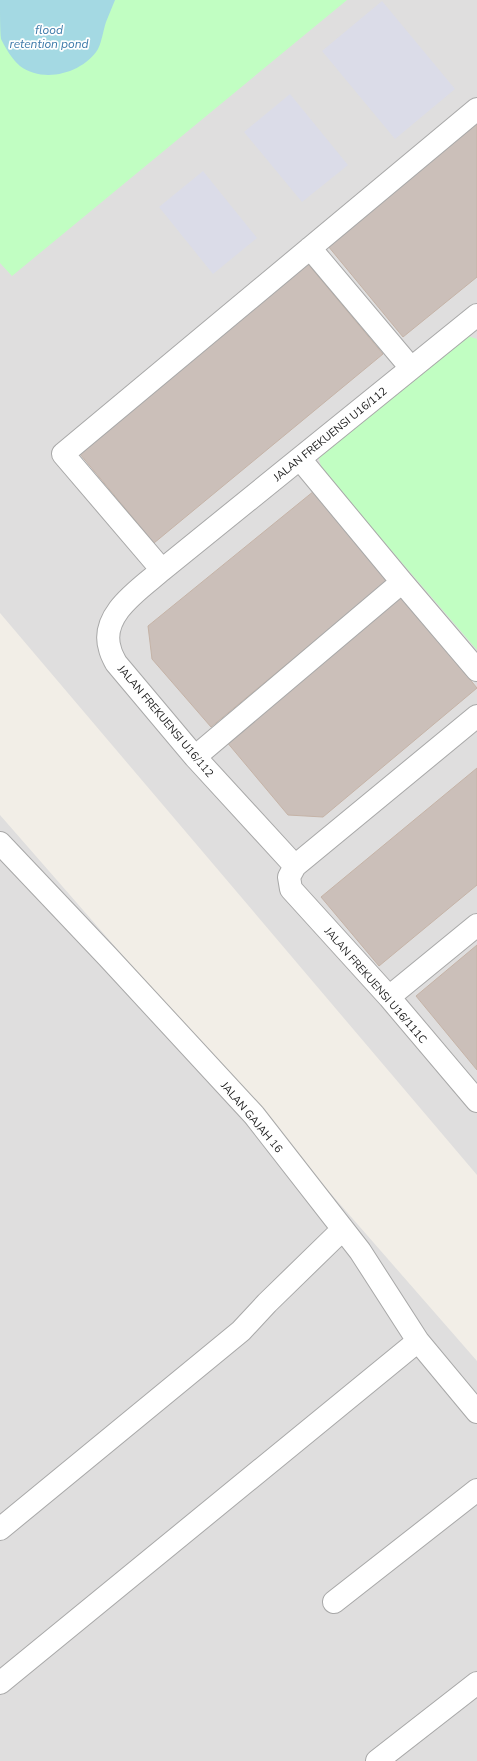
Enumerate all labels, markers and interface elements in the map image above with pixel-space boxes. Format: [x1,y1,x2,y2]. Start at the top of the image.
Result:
water label: flood retention pond [10,22,88,52]
street label: JALAN FREKUENSI U16/112 [270,384,390,486]
street label: JALAN FREKUENSI U16/112 [114,661,217,781]
street label: JALAN FREKUENSI U16/111C [320,923,430,1047]
street label: JALAN GAJAH 16 [217,1078,286,1156]

